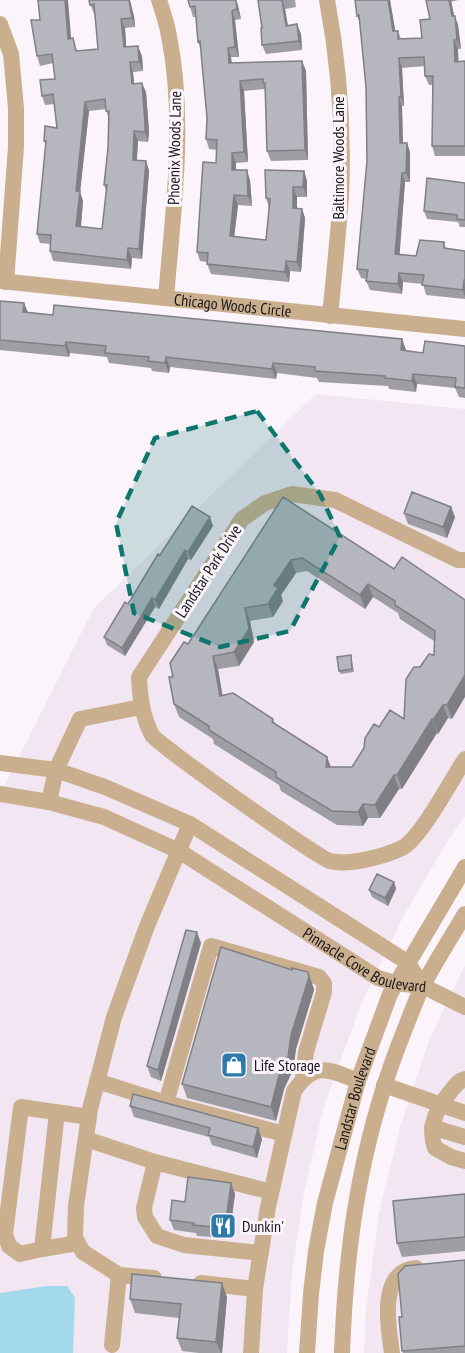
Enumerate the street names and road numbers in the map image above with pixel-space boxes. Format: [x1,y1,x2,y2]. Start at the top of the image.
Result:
street label: Phoenix Woods Lane [163,91,185,205]
street label: Baltimore Woods Lane [328,96,348,220]
street label: Chicago Woods Circle [173,289,292,321]
street label: Landstar Park Drive [171,521,245,621]
street label: Pinnacle Cove Boulevard [299,923,427,996]
street label: Landstar Boulevard [330,1044,380,1152]

